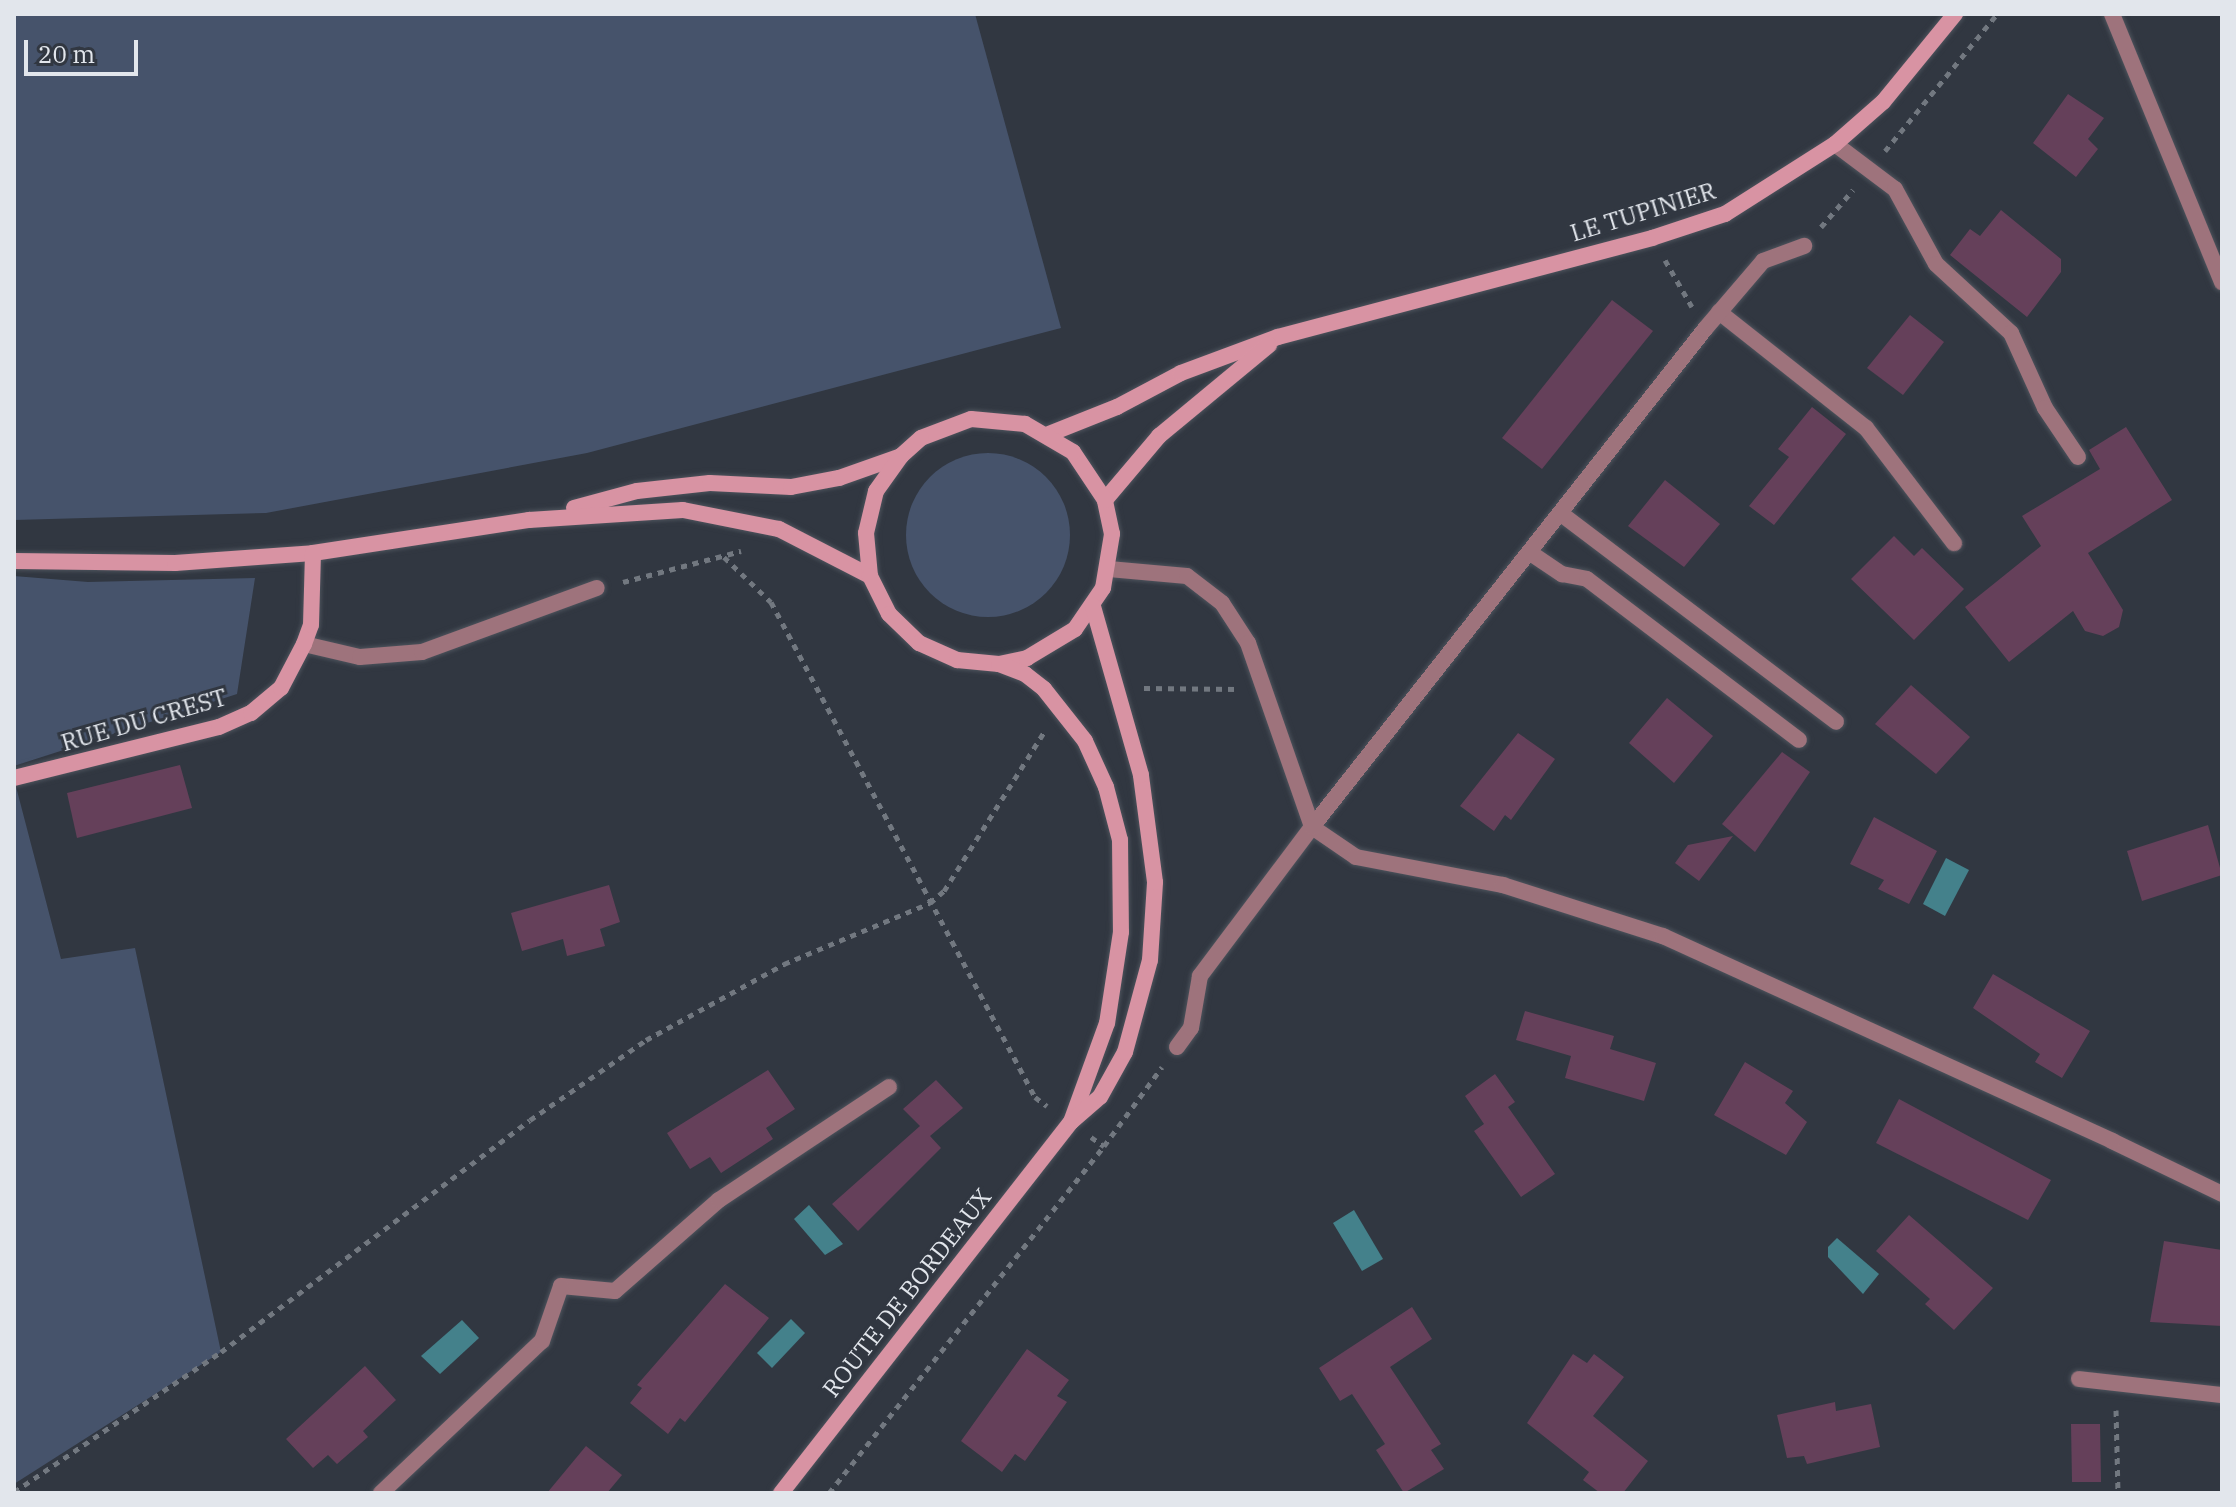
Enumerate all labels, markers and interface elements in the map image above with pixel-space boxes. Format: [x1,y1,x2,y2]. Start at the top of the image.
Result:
scale bar [28,24,142,74]
text: 20 m [38,38,95,70]
street label: LE TUPINIER [1567,176,1719,248]
street label: RUE DU CREST [58,683,230,757]
street label: ROUTE DE BORDEAUX [817,1183,997,1403]

